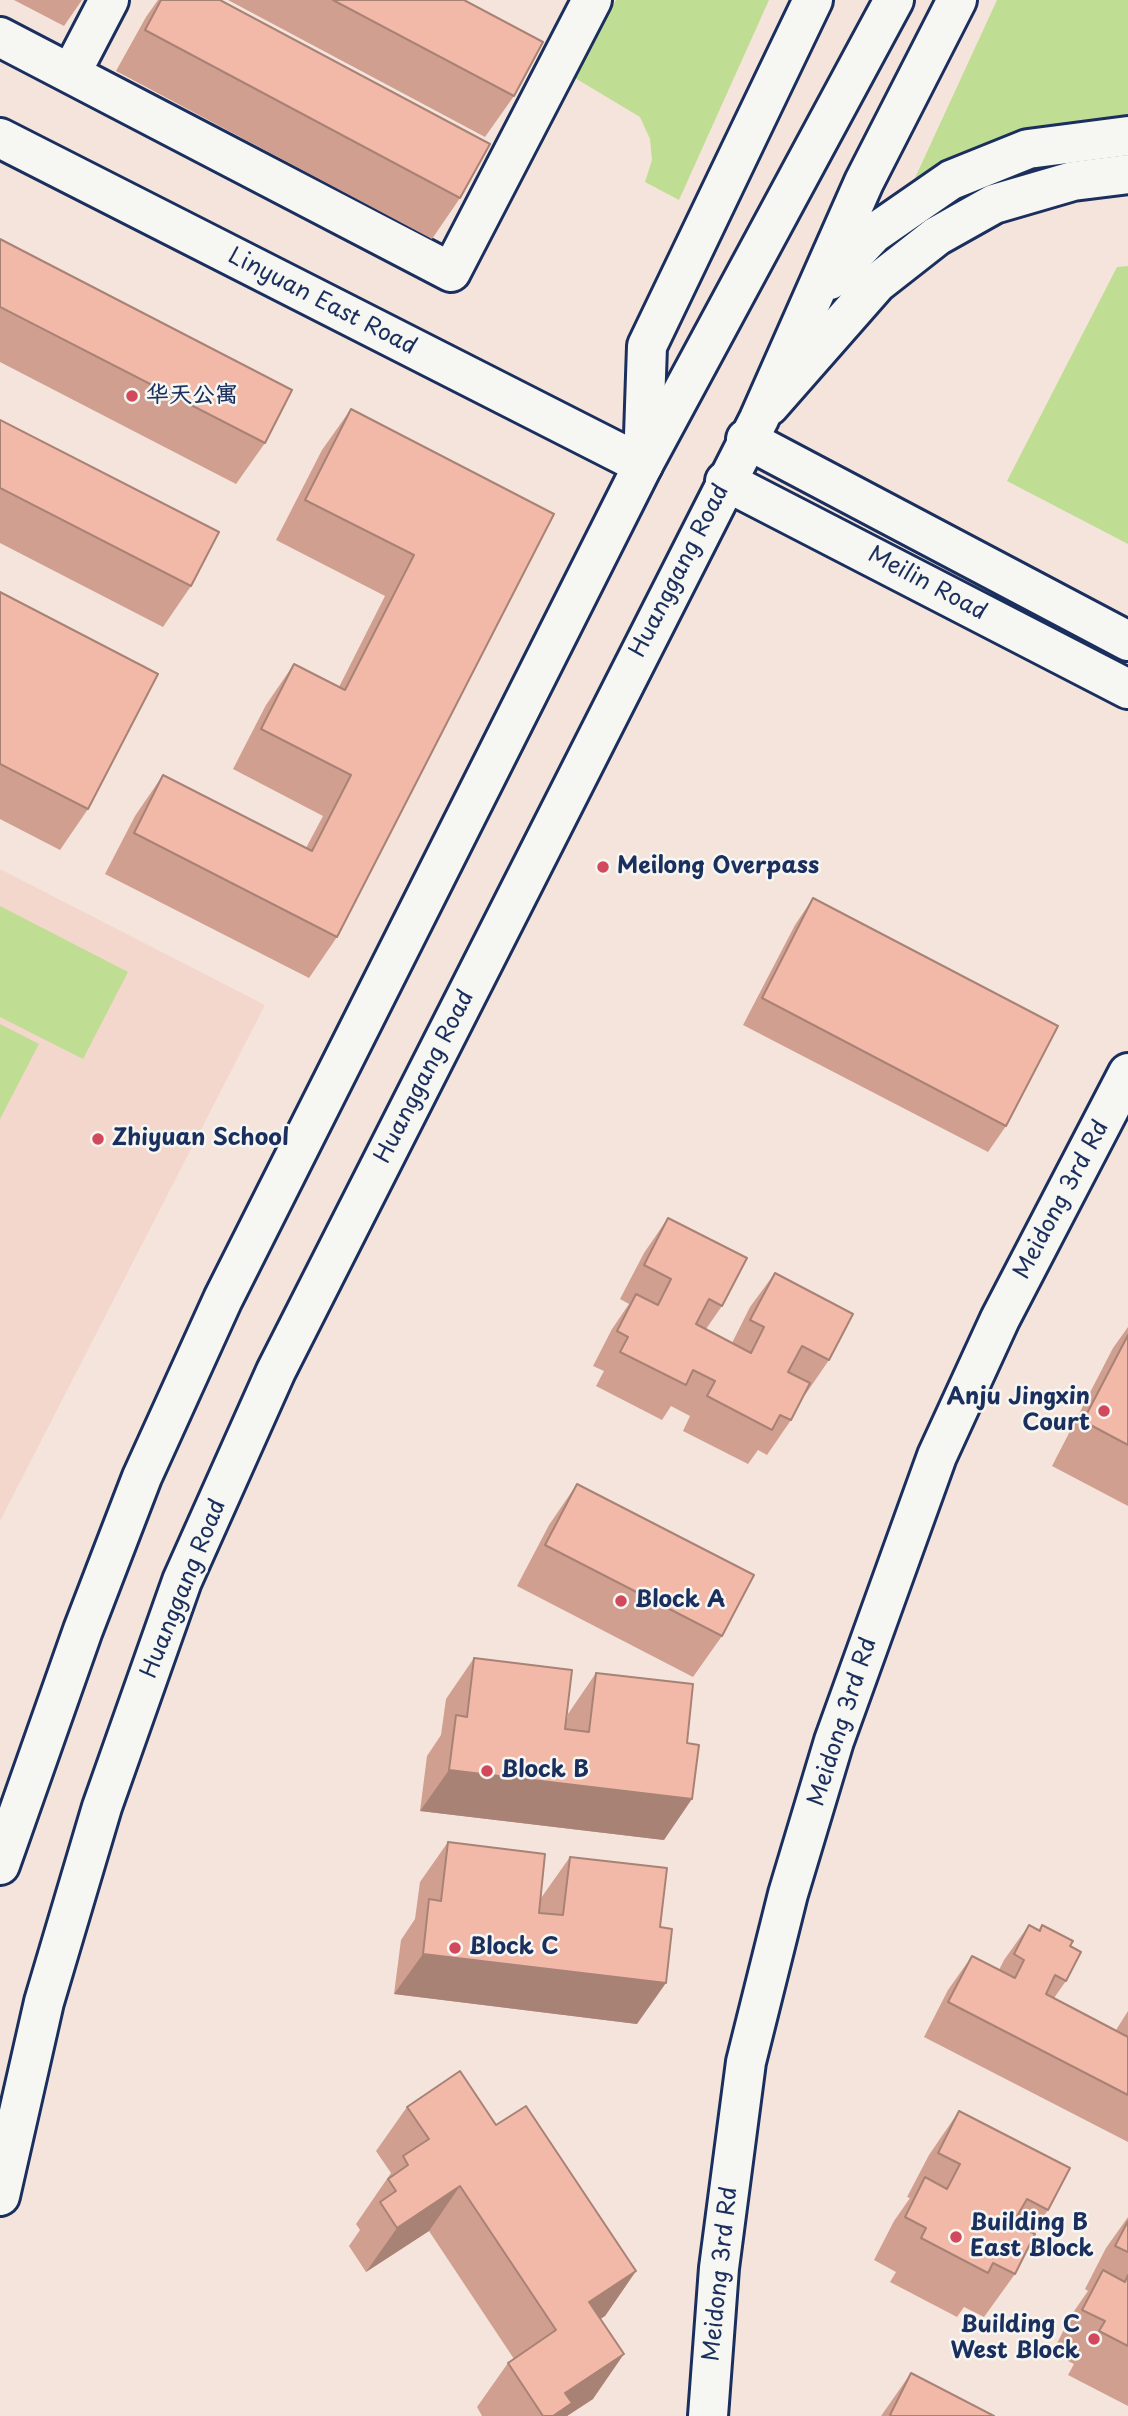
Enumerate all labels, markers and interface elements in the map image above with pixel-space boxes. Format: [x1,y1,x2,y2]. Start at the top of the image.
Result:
street label: Linyuan East Road [223,243,421,361]
place label: 华天公寓 [146,382,238,410]
marker: 华天公寓 [124,388,140,404]
street label: Huanggang Road [624,480,736,662]
street label: Meilin Road [863,541,991,627]
place label: Meilong Overpass [617,853,819,881]
marker: Meilong Overpass [595,859,611,875]
street label: Huanggang Road [369,986,481,1168]
street label: Meidong 3rd Rd [1009,1116,1115,1284]
place label: Zhiyuan School [112,1125,289,1153]
marker: Zhiyuan School [90,1131,106,1147]
place label: Anju Jingxin Court [947,1384,1090,1438]
marker: Anju Jingxin Court [1096,1403,1112,1419]
street label: Huanggang Road [136,1495,232,1683]
place label: Block A [635,1587,725,1615]
marker: Block A [613,1593,629,1609]
street label: Meidong 3rd Rd [803,1634,883,1810]
place label: Block B [501,1757,589,1785]
marker: Block B [479,1763,495,1779]
place label: Block C [469,1934,558,1962]
marker: Block C [447,1940,463,1956]
street label: Meidong 3rd Rd [698,2185,744,2363]
place label: Building B East Block [970,2210,1094,2264]
marker: Building B East Block [948,2229,964,2245]
place label: Building C West Block [951,2312,1080,2366]
marker: Building C West Block [1086,2331,1102,2347]

